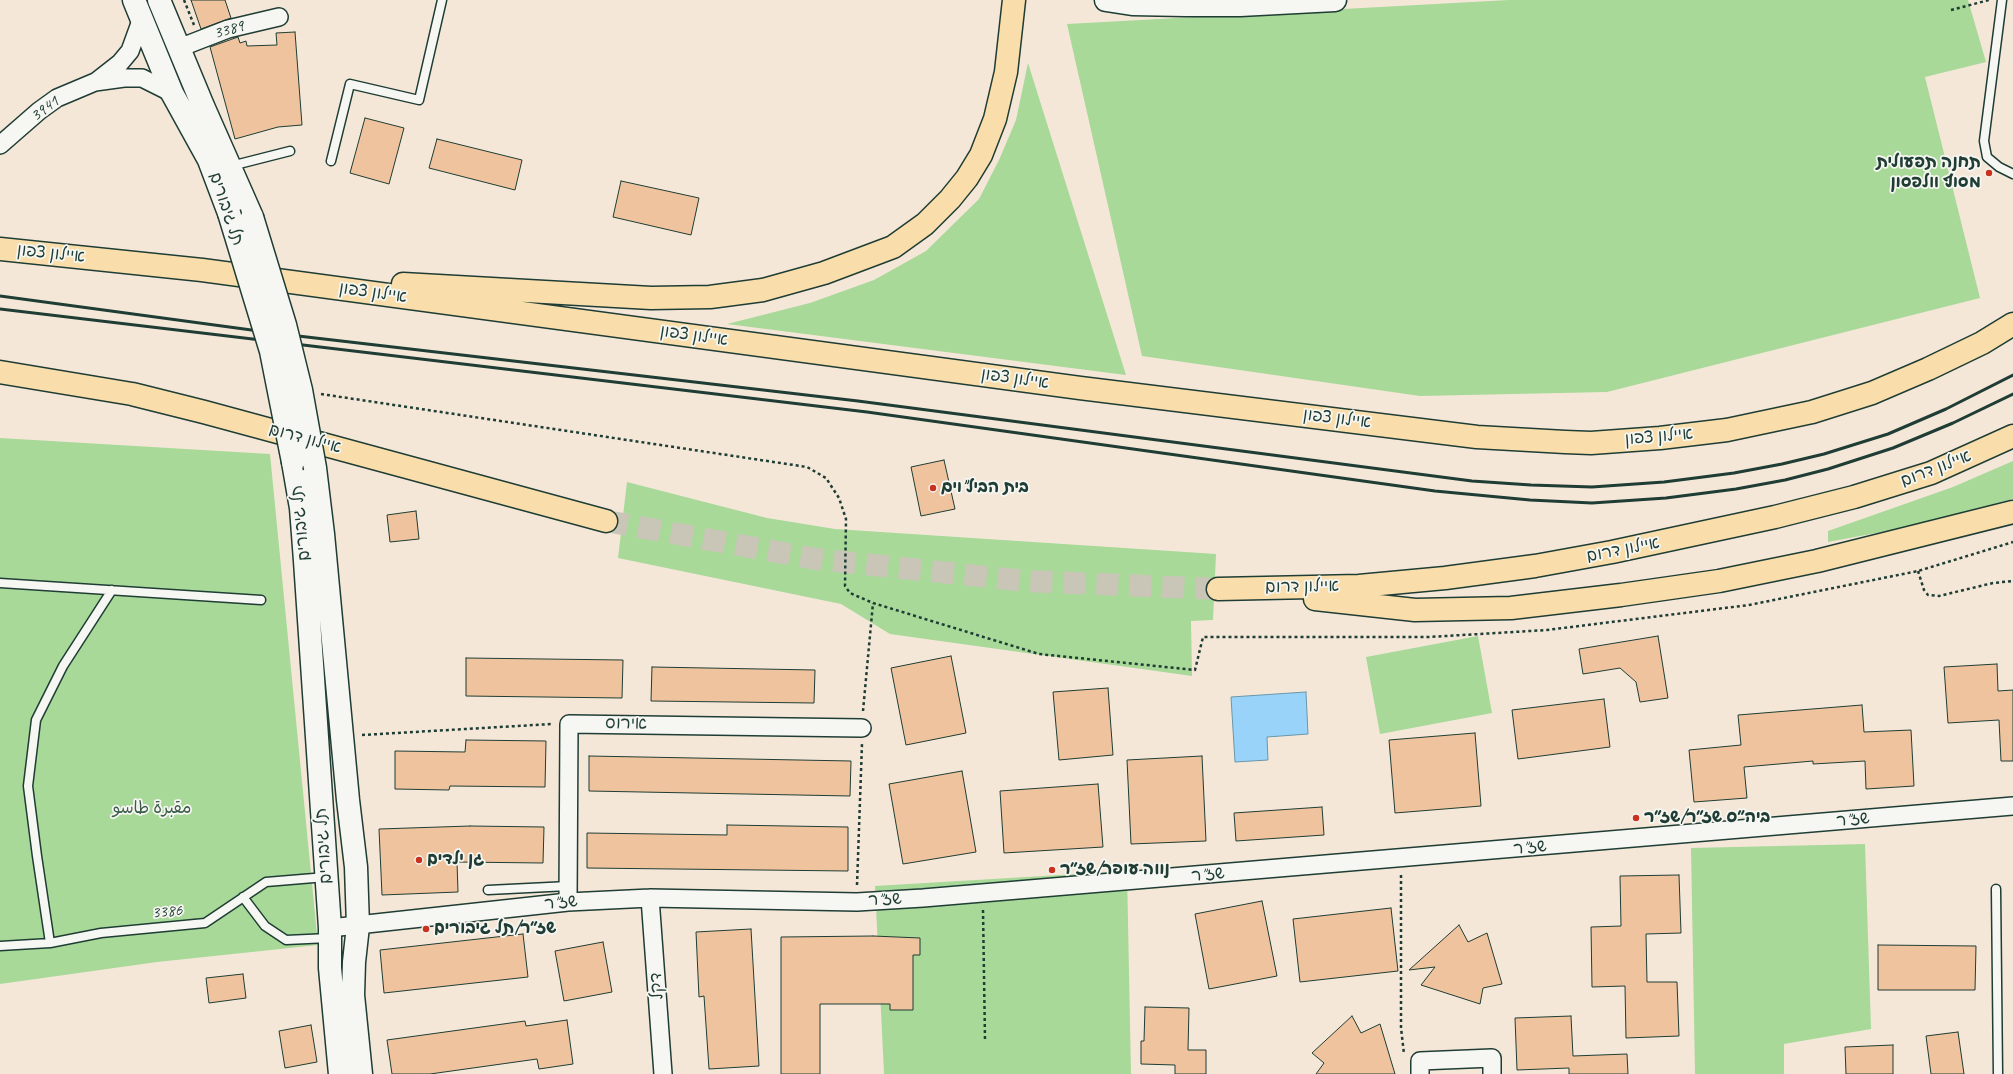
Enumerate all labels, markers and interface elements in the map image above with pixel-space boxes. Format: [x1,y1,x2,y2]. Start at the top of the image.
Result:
street label: 3389 [211,16,247,44]
street label: 3941 [27,92,63,126]
place label: תחנה תפעולית מסוף וולפסון [1876,153,1981,193]
marker: תחנה תפעולית מסוף וולפסון [1984,168,1994,178]
street label: תל גיבורים [204,170,248,248]
street label: איילון צפון [16,240,86,268]
street label: איילון צפון [338,278,408,308]
street label: איילון צפון [659,321,729,351]
street label: איילון צפון [980,364,1050,394]
street label: איילון צפון [1302,405,1372,433]
street label: איילון דרום [267,420,343,458]
street label: איילון צפון [1624,424,1694,450]
street label: איילון דרום [1898,446,1974,492]
place label: בית הביל"וים [941,478,1029,498]
marker: בית הביל"וים [928,483,938,493]
street label: תל גיבורים [287,484,315,562]
street label: איילון דרום [1585,533,1661,567]
street label: איילון דרום [1265,576,1339,598]
street label: אירוס [605,713,647,735]
park label: مقبرة طاسو [113,799,191,819]
street label: תל גיבורים [311,807,337,885]
place label: ביה״ס שז״ר/שז״ר [1644,808,1770,828]
street label: שז"ר [1835,808,1871,832]
marker: ביה״ס שז״ר/שז״ר [1631,813,1641,823]
street label: שז"ר [1512,836,1548,860]
place label: גן ילדים [427,850,484,870]
marker: גן ילדים [414,855,424,865]
place label: נווה עופר/שז״ר [1060,860,1170,880]
street label: שז"ר [1190,863,1226,887]
marker: נווה עופר/שז״ר [1047,865,1057,875]
street label: שז"ר [868,889,902,911]
street label: שז"ר [543,891,579,915]
street label: 3386 [151,900,183,924]
place label: שז״ר/תל גיבורים [434,919,556,939]
marker: שז״ר/תל גיבורים [421,924,431,934]
street label: דקל [646,972,668,1000]

